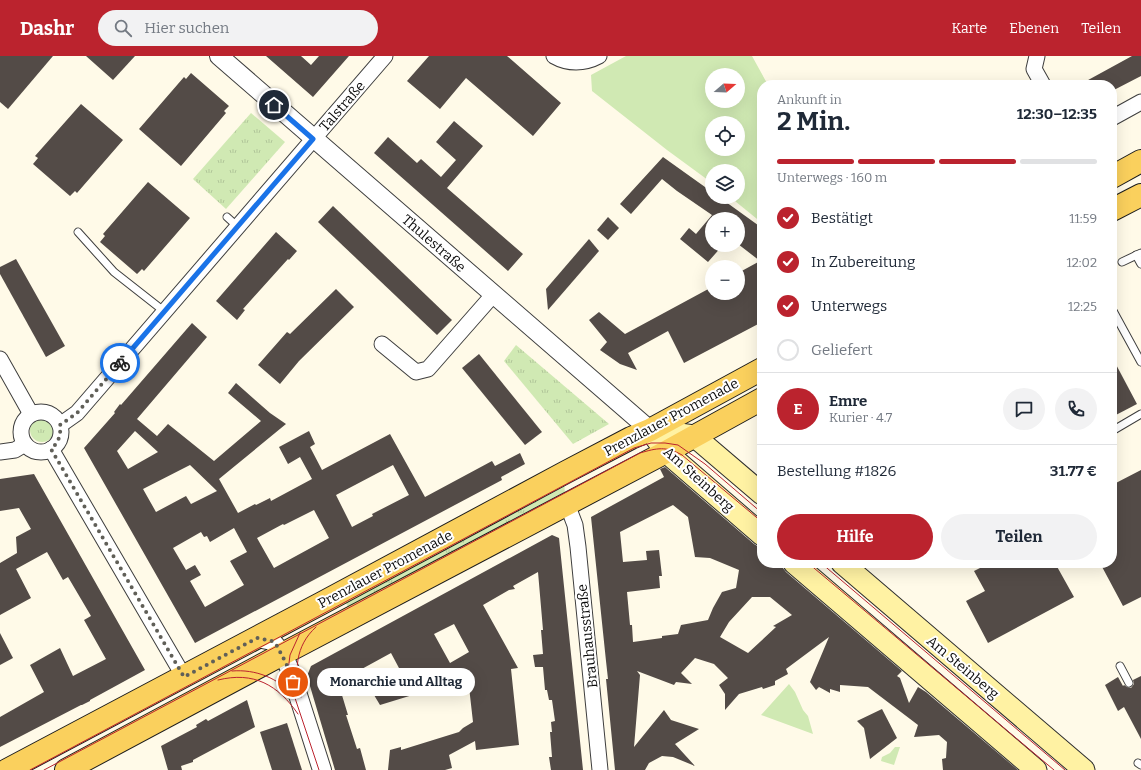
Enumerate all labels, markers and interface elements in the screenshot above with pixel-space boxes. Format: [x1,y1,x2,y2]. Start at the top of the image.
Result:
search box [98,10,378,46]
text: Dashr [20,17,74,40]
icon: search [112,17,134,39]
text: Hier suchen [144,19,229,37]
text: Karte [952,20,987,37]
text: Ebenen [1009,20,1059,37]
text: Teilen [1081,20,1121,37]
north arrow [705,68,745,108]
map controls [705,68,745,300]
street label: Talstraße [316,78,369,135]
pin [257,88,291,122]
text: Ankunft in [777,92,842,107]
icon: home [263,94,285,116]
text: 12:30–12:35 [1017,105,1097,123]
text: 2 Min. [777,106,850,137]
button: locate [705,116,745,156]
button: layers [705,164,745,204]
text: Unterwegs · 160 m [777,170,887,185]
icon: check [777,207,799,229]
text: Bestätigt [811,209,873,227]
street label: Thulestraße [398,211,469,276]
text: 11:59 [1069,211,1097,226]
button: + [705,212,745,252]
icon: check [777,251,799,273]
text: In Zubereitung [811,253,915,271]
text: 12:02 [1067,255,1097,270]
button: − [705,260,745,300]
icon: check [777,295,799,317]
text: Unterwegs [811,297,887,315]
text: 12:25 [1068,299,1097,314]
text: Geliefert [811,341,873,359]
courier [100,343,140,383]
icon: bike [109,352,131,374]
street label: Prenzlauer Promenade [601,375,741,460]
button: chat [1003,388,1045,430]
button: phone [1055,388,1097,430]
text: Emre [829,392,867,410]
text: E [793,400,803,418]
text: Kurier · 4.7 [829,410,892,425]
street label: Am Steinberg [660,443,738,516]
text: Bestellung #1826 [777,462,896,480]
text: 31.77 € [1050,462,1097,480]
button: Hilfe [777,514,933,560]
button: Teilen [941,514,1097,560]
street label: Prenzlauer Promenade [315,527,455,612]
street label: Brauhausstraße [574,583,601,689]
street label: Am Steinberg [923,632,1002,703]
pin [276,665,310,699]
callout: Monarchie und Alltag [317,668,475,696]
icon: bag [282,671,304,693]
text: Monarchie und Alltag [330,674,462,689]

